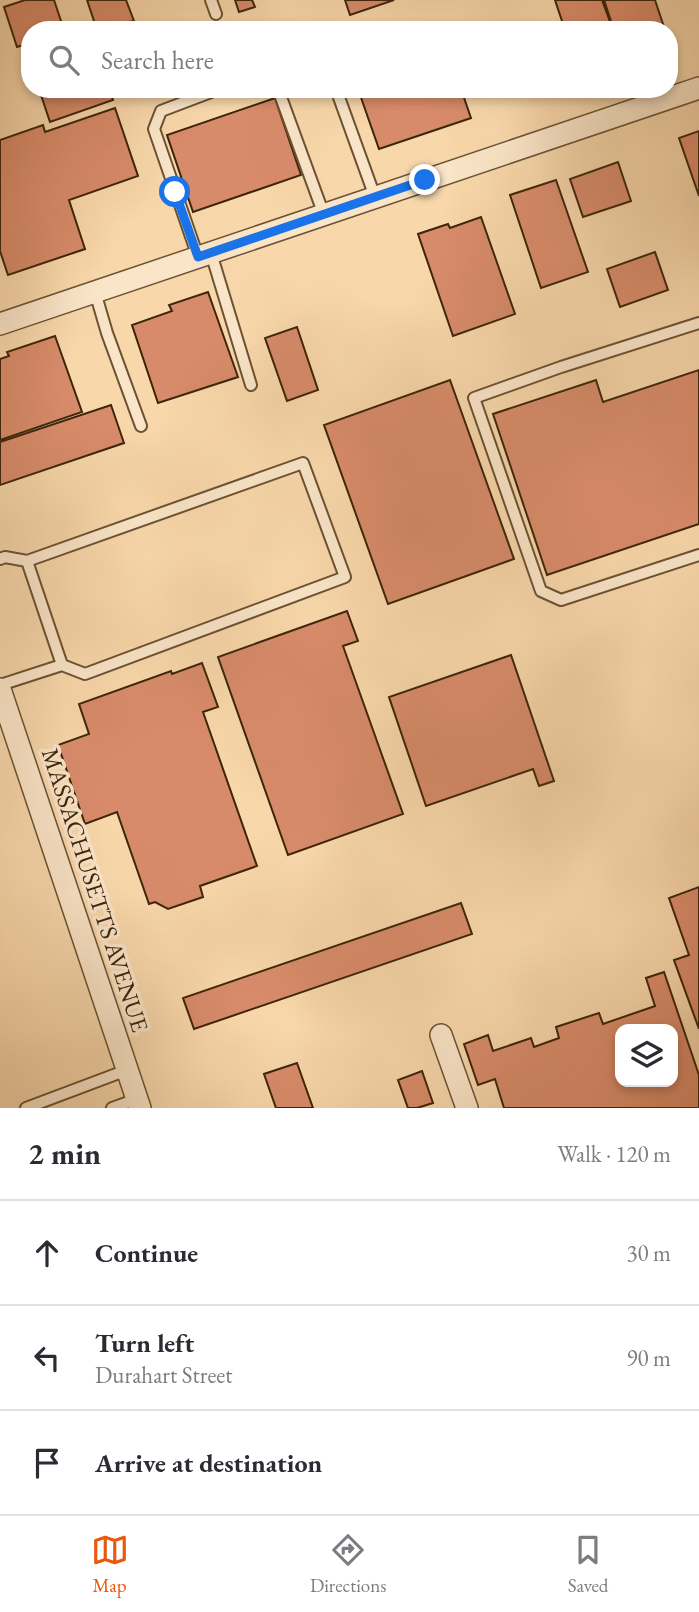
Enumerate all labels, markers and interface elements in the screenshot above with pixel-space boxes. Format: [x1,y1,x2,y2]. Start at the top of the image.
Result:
search box [21,21,678,98]
icon: search [45,41,83,79]
text: Search here [101,43,214,77]
route end [409,164,440,195]
route start [159,176,190,207]
street label: MASSACHUSETTS AVENUE [35,744,156,1036]
map controls [615,1024,678,1087]
button: layers [615,1024,678,1087]
text: 2 min [28,1134,101,1173]
text: Walk · 120 m [557,1139,671,1169]
icon: ahead [28,1234,66,1272]
text: Continue [95,1236,198,1270]
text: 30 m [626,1238,671,1268]
text: Turn left [95,1326,194,1360]
icon: left [28,1339,66,1377]
text: 90 m [626,1343,671,1373]
text: Durahart Street [95,1360,232,1390]
icon: arrive [28,1444,66,1482]
text: Arrive at destination [95,1446,322,1480]
tab: Map [91,1531,129,1598]
tab: Directions [310,1531,386,1598]
tab: Saved [568,1531,608,1598]

